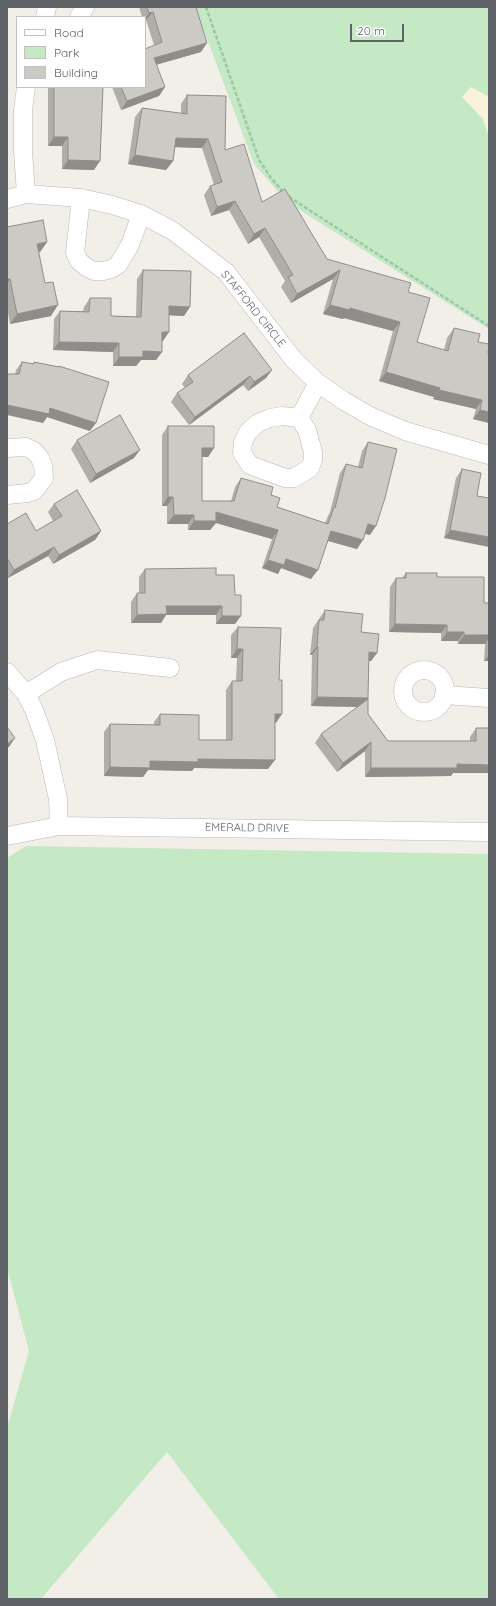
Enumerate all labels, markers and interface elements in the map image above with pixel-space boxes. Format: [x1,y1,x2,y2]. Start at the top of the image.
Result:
legend [16,16,146,88]
scale bar [352,16,406,42]
text: 20 m [357,23,385,38]
text: Road [54,25,84,40]
text: Park [54,45,79,60]
text: Building [54,65,98,80]
street label: STAFFORD CIRCLE [218,268,288,350]
street label: EMERALD DRIVE [205,821,289,835]

